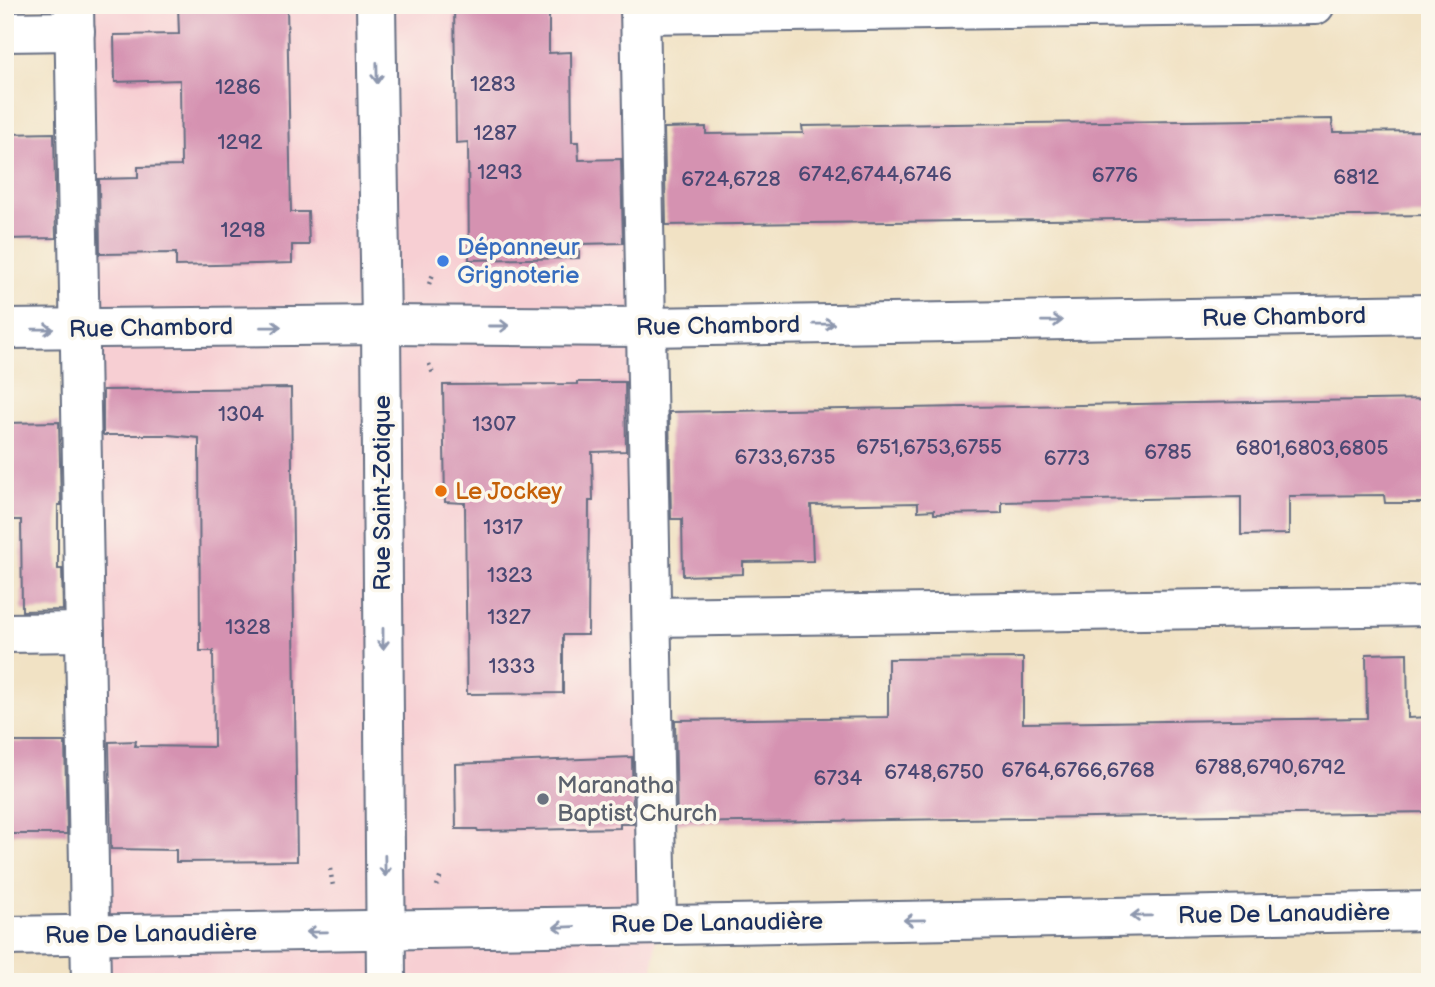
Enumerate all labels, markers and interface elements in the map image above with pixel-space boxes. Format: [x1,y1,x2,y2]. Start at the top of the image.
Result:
one-way arrow [370,62,384,85]
house number: 1283 [470,72,516,97]
house number: 1286 [215,75,261,100]
house number: 1287 [473,121,517,146]
house number: 1292 [217,130,263,155]
house number: 1293 [477,160,523,185]
house number: 6742,6744,6746 [798,162,952,187]
house number: 6776 [1092,163,1138,188]
house number: 6812 [1333,165,1379,190]
house number: 6724,6728 [681,167,781,192]
house number: 1298 [221,218,265,243]
place label: Dépanneur Grignoterie [457,233,580,290]
marker: Dépanneur Grignoterie [435,253,451,269]
street label: Rue Chambord [1202,301,1366,333]
street label: Rue Chambord [636,310,800,342]
street label: Rue Chambord [69,312,233,344]
one-way arrow [1040,314,1063,327]
one-way arrow [812,317,835,331]
one-way arrow [487,319,510,333]
one-way arrow [259,320,282,334]
one-way arrow [31,322,54,336]
street label: Rue Saint-Zotique [368,395,397,591]
house number: 1304 [218,402,264,427]
house number: 1307 [472,412,517,437]
house number: 6751,6753,6755 [856,435,1002,460]
house number: 6801,6803,6805 [1236,436,1388,461]
house number: 6785 [1144,440,1192,465]
house number: 6733,6735 [735,445,835,470]
house number: 6773 [1044,446,1090,471]
place label: Le Jockey [455,477,562,506]
marker: Le Jockey [433,483,449,499]
house number: 1317 [483,515,523,540]
house number: 1323 [487,563,533,588]
house number: 1327 [487,605,532,630]
house number: 1328 [225,615,271,640]
one-way arrow [376,627,390,650]
house number: 1333 [489,654,535,679]
house number: 6788,6790,6792 [1195,755,1346,780]
house number: 6764,6766,6768 [1001,758,1155,783]
house number: 6748,6750 [884,760,984,785]
house number: 6734 [814,766,863,791]
place label: Maranatha Baptist Church [557,771,717,828]
marker: Maranatha Baptist Church [535,791,551,807]
one-way arrow [378,854,392,877]
street label: Rue De Lanaudière [1178,898,1390,930]
street label: Rue De Lanaudière [611,907,823,939]
one-way arrow [1130,909,1153,923]
one-way arrow [902,913,925,927]
street label: Rue De Lanaudière [45,918,257,950]
one-way arrow [552,920,575,933]
one-way arrow [306,926,329,939]

